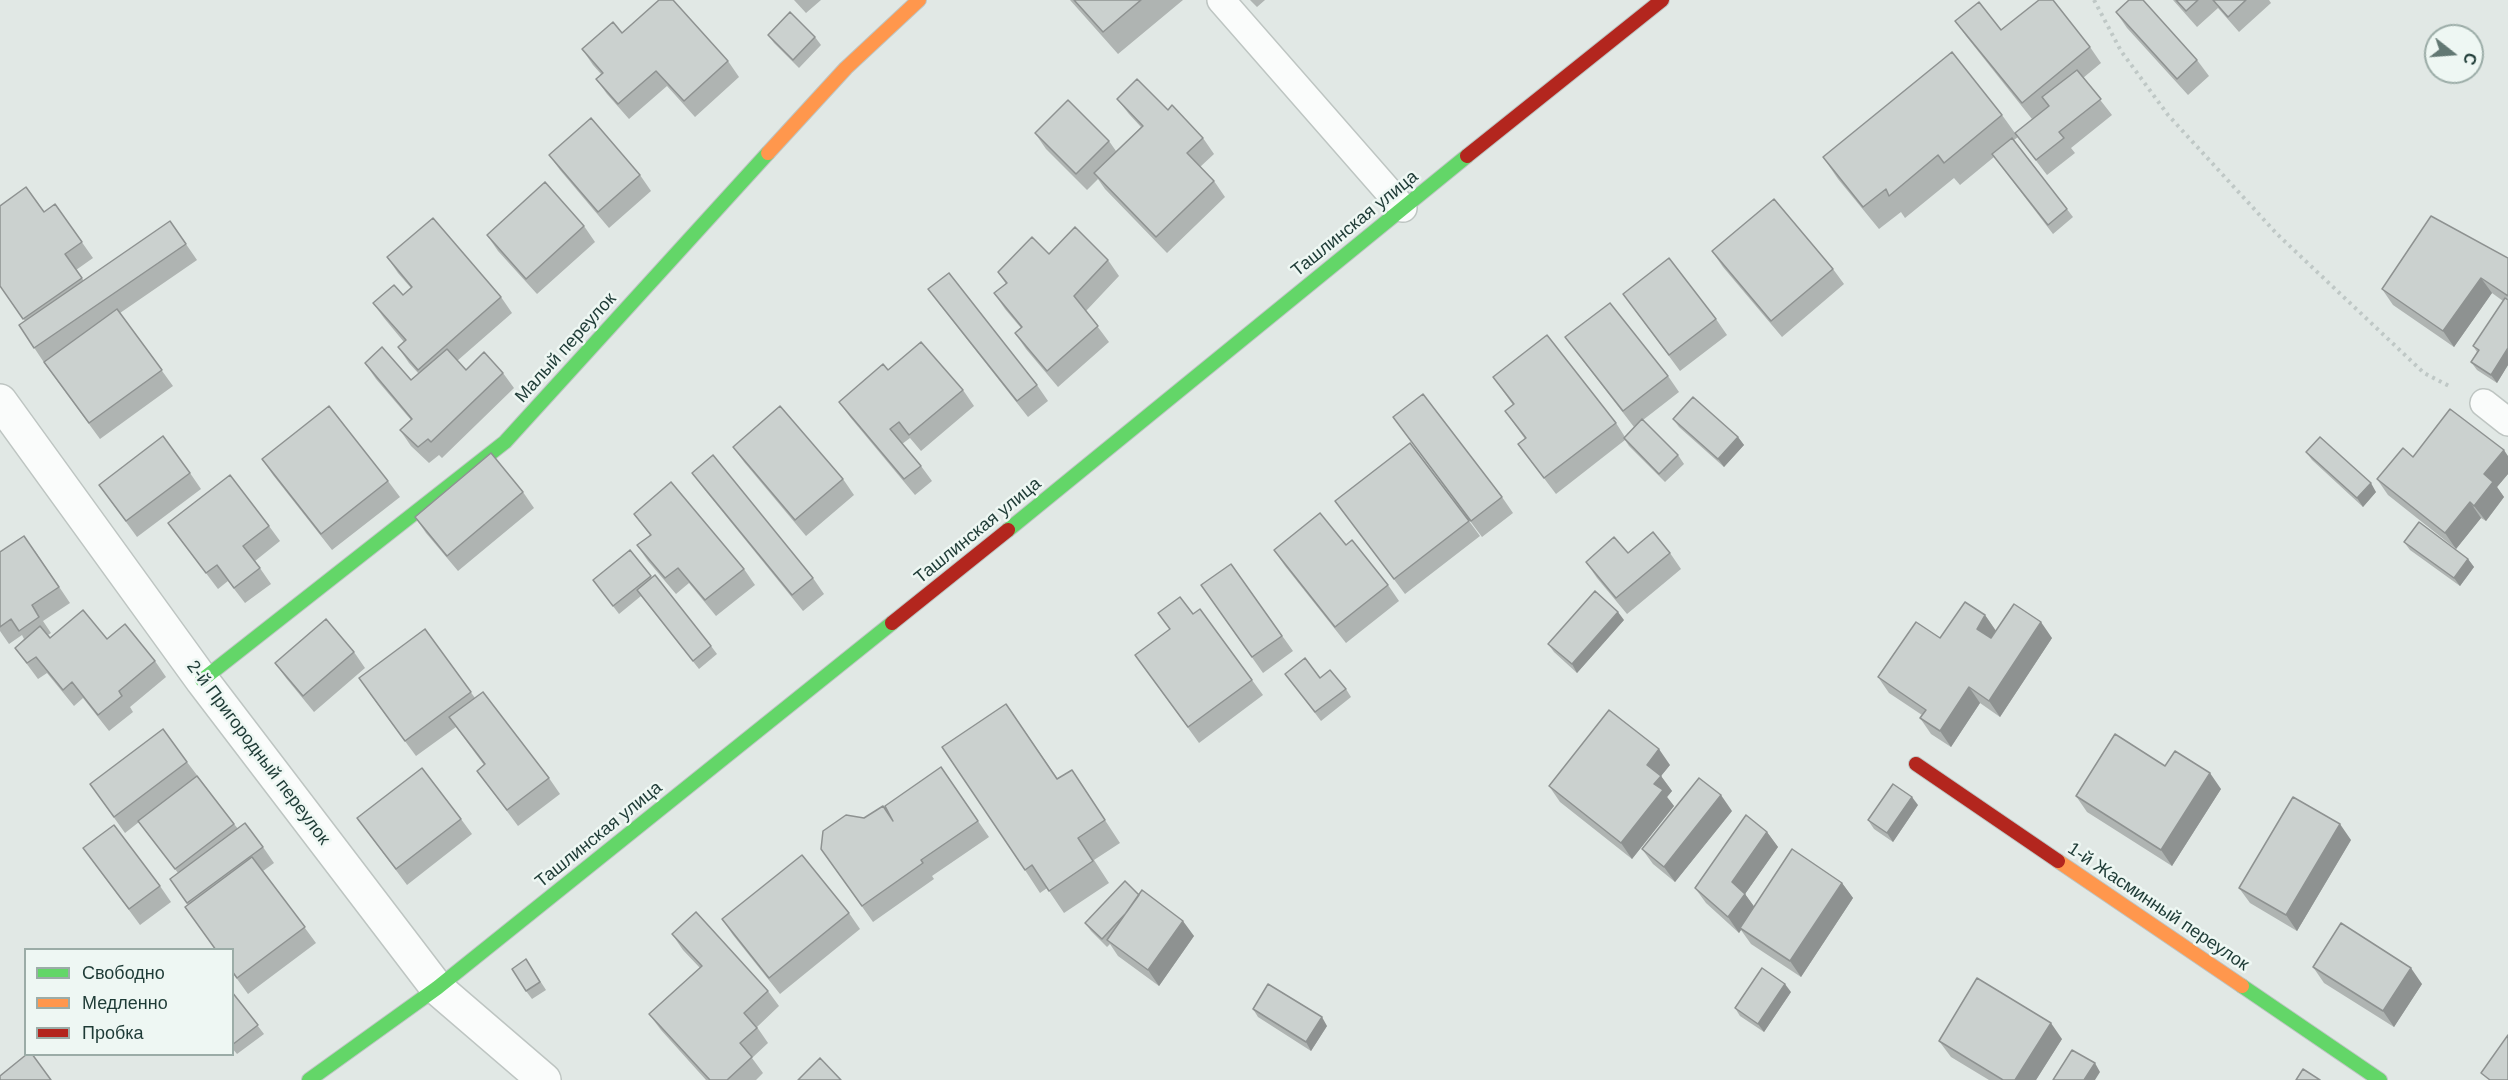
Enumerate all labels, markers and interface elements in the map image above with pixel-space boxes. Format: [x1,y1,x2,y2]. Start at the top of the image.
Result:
north arrow [2424,24,2484,84]
text: С [2460,51,2480,67]
street label: Ташлинская улица [1287,166,1423,282]
street label: Малый переулок [511,289,621,407]
street label: Ташлинская улица [910,473,1046,589]
street label: 2-й Пригородный переулок [182,657,334,849]
street label: Ташлинская улица [531,777,667,893]
street label: 1-й Жасминный переулок [2063,838,2253,976]
legend [24,948,234,1056]
text: Свободно [82,963,165,983]
text: Медленно [82,993,168,1013]
text: Пробка [82,1023,144,1043]

